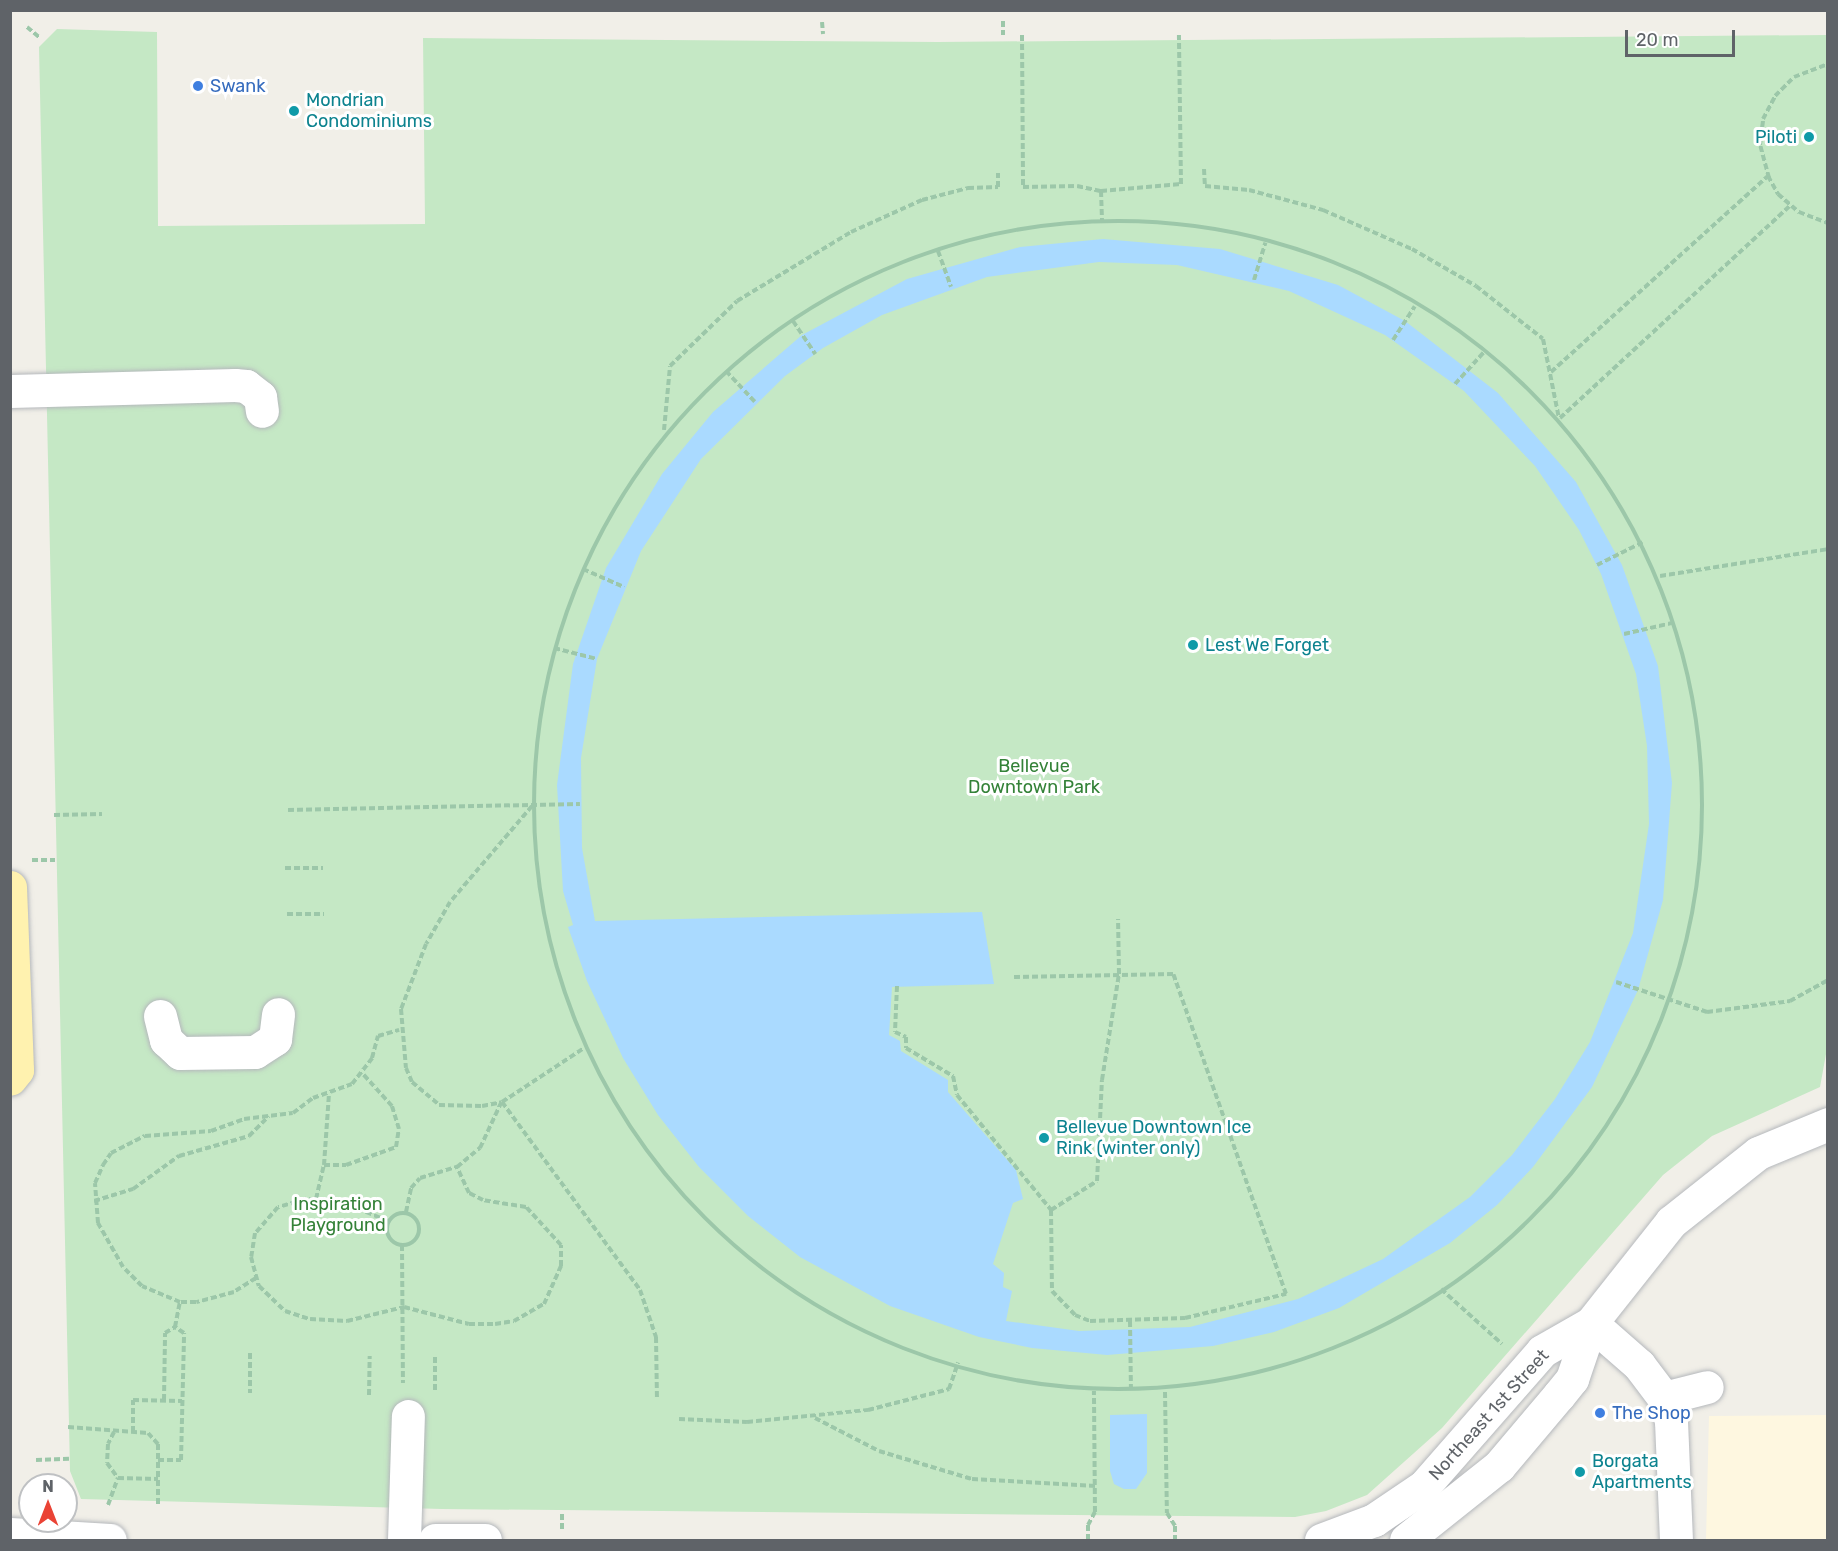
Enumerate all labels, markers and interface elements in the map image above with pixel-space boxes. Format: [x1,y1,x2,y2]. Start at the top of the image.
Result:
scale bar [1628,18,1738,56]
text: 20 m [1636,29,1678,51]
place label: Swank [210,75,265,97]
marker: Swank [191,79,205,93]
place label: Mondrian Condominiums [306,90,432,132]
marker: Mondrian Condominiums [287,104,301,118]
place label: Piloti [1755,126,1797,148]
marker: Piloti [1802,130,1816,144]
place label: Lest We Forget [1205,634,1329,656]
marker: Lest We Forget [1186,638,1200,652]
park label: Bellevue Downtown Park [968,756,1100,798]
place label: Bellevue Downtown Ice Rink (winter only) [1056,1117,1251,1160]
marker: Bellevue Downtown Ice Rink (winter only) [1037,1131,1051,1145]
park label: Inspiration Playground [290,1194,386,1236]
street label: Northeast 1st Street [1425,1345,1553,1485]
place label: The Shop [1612,1402,1691,1424]
marker: The Shop [1593,1406,1607,1420]
place label: Borgata Apartments [1592,1451,1692,1494]
marker: Borgata Apartments [1573,1465,1587,1479]
north arrow [18,1473,78,1533]
text: N [42,1477,54,1496]

